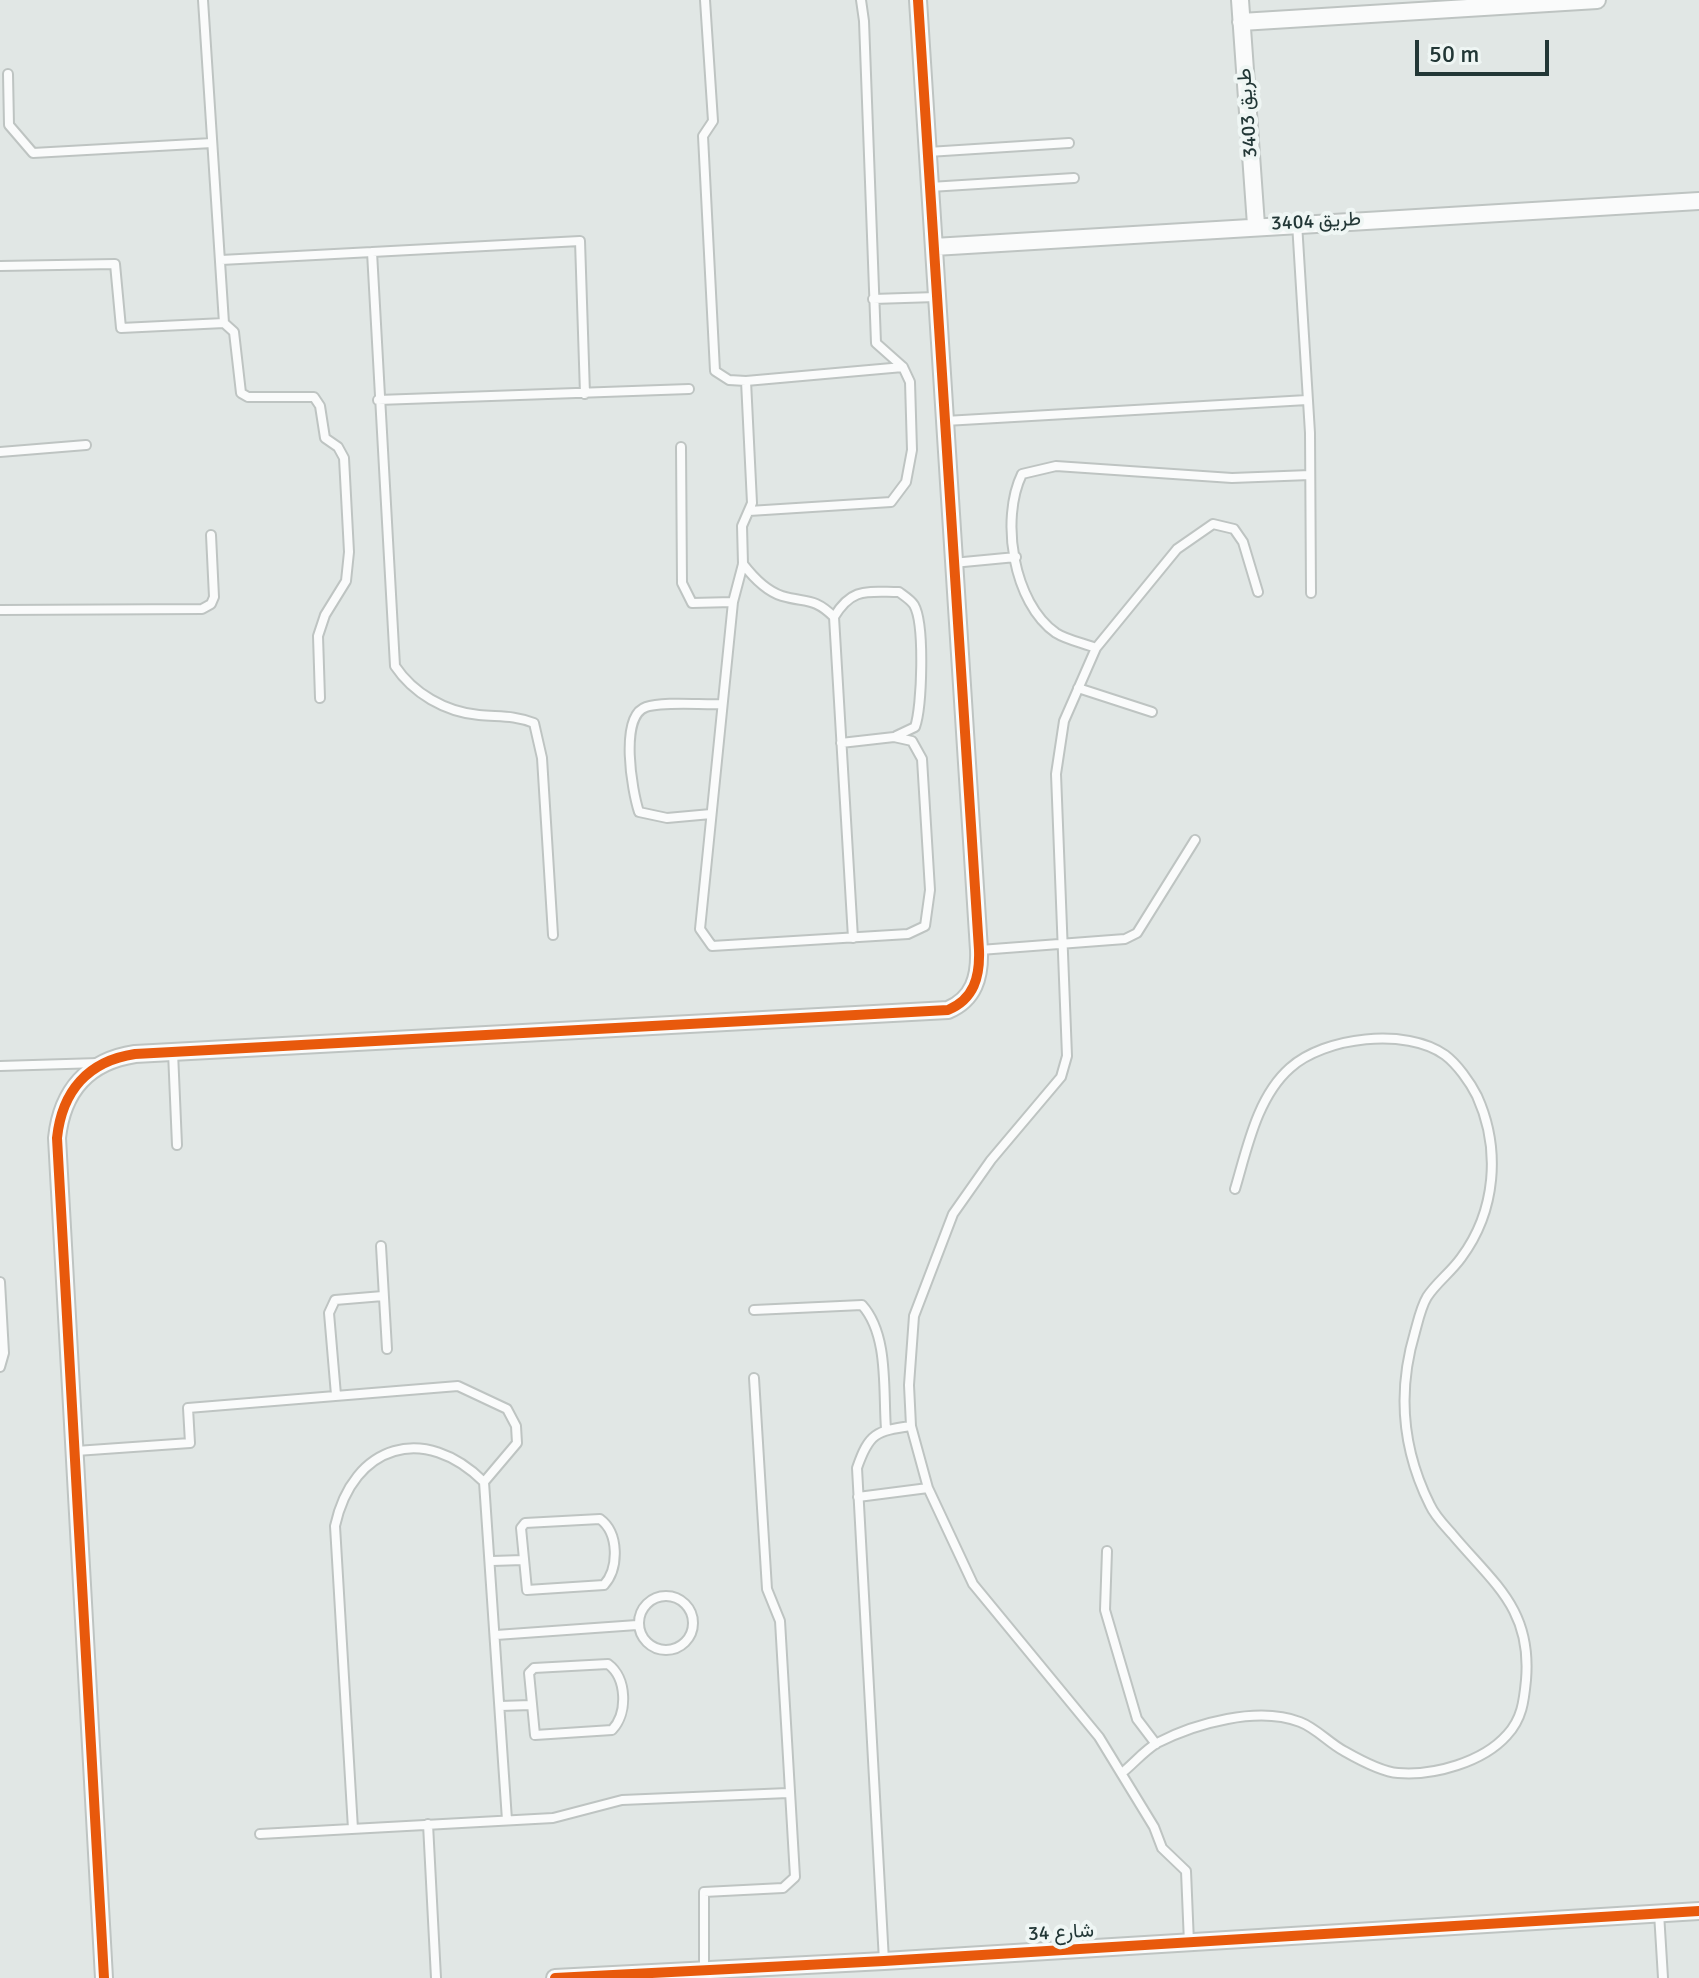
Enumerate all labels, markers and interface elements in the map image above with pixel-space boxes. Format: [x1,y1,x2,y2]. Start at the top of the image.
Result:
scale bar [1419,24,1553,74]
text: 50 m [1429,39,1479,69]
street label: طريق 3403 [1233,67,1263,159]
street label: طريق 3404 [1270,208,1362,236]
street label: شارع 34 [1027,1919,1095,1947]

